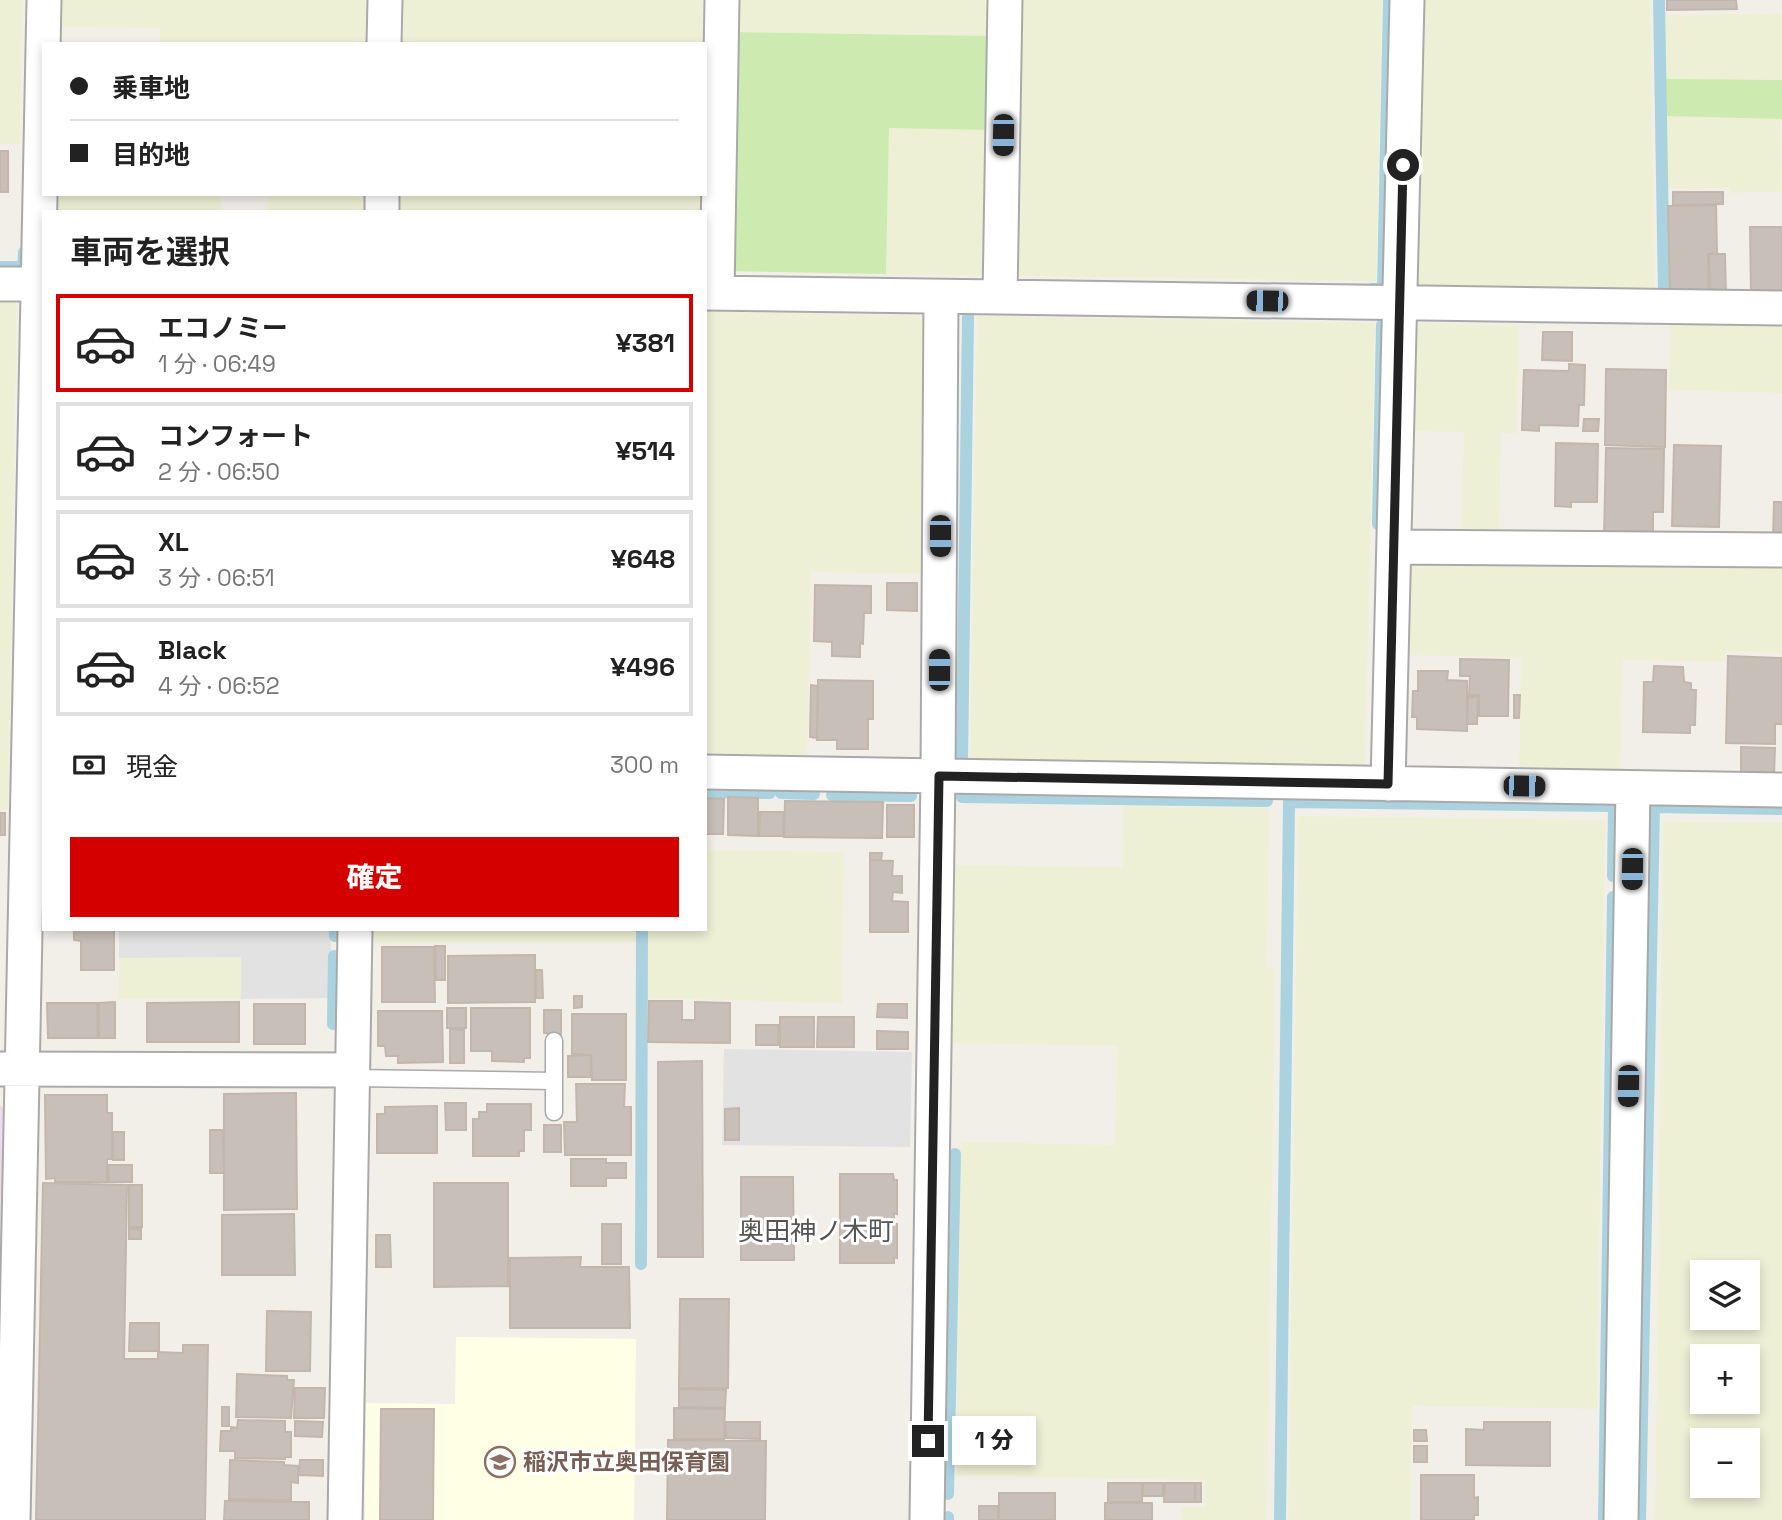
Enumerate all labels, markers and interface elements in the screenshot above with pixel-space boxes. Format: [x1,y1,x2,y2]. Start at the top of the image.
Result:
text: 乗車地 [112,71,190,105]
car [993,114,1014,156]
text: 目的地 [112,138,190,172]
route start [1387,149,1419,181]
text: 車両を選択 [70,232,230,272]
car [1246,290,1289,312]
text: エコノミー [158,311,288,345]
icon: car [74,312,137,375]
text: ¥381 [616,326,675,360]
text: 1 分 · 06:49 [158,349,276,379]
text: コンフォート [158,419,313,453]
icon: car [74,420,137,483]
text: ¥514 [615,434,675,468]
text: 2 分 · 06:50 [158,457,280,487]
car [930,515,951,557]
text: XL [158,525,189,559]
icon: car [74,528,137,591]
text: ¥648 [611,542,675,576]
text: 3 分 · 06:51 [158,563,275,593]
text: Black [158,633,227,667]
icon: car [74,636,137,699]
car [929,649,950,691]
text: ¥496 [610,650,675,684]
text: 4 分 · 06:52 [158,671,280,701]
icon: cash [70,746,108,784]
text: 現金 [126,750,178,784]
text: 300 m [610,750,679,780]
car [1503,775,1546,797]
button: 確定 [70,837,679,917]
car [1622,848,1643,890]
car [1618,1065,1639,1107]
district label: 奥田神ノ木町 [738,1214,894,1248]
map controls [1690,1260,1760,1498]
button: layers [1690,1260,1760,1330]
button: + [1690,1344,1760,1414]
callout: 1 分 [953,1416,1036,1466]
route end [912,1425,944,1457]
text: 1 分 [974,1425,1014,1455]
button: − [1690,1428,1760,1498]
school or university icon: 稲沢市立奥田保育園 [483,1445,517,1479]
place label: 稲沢市立奥田保育園 [523,1447,730,1477]

